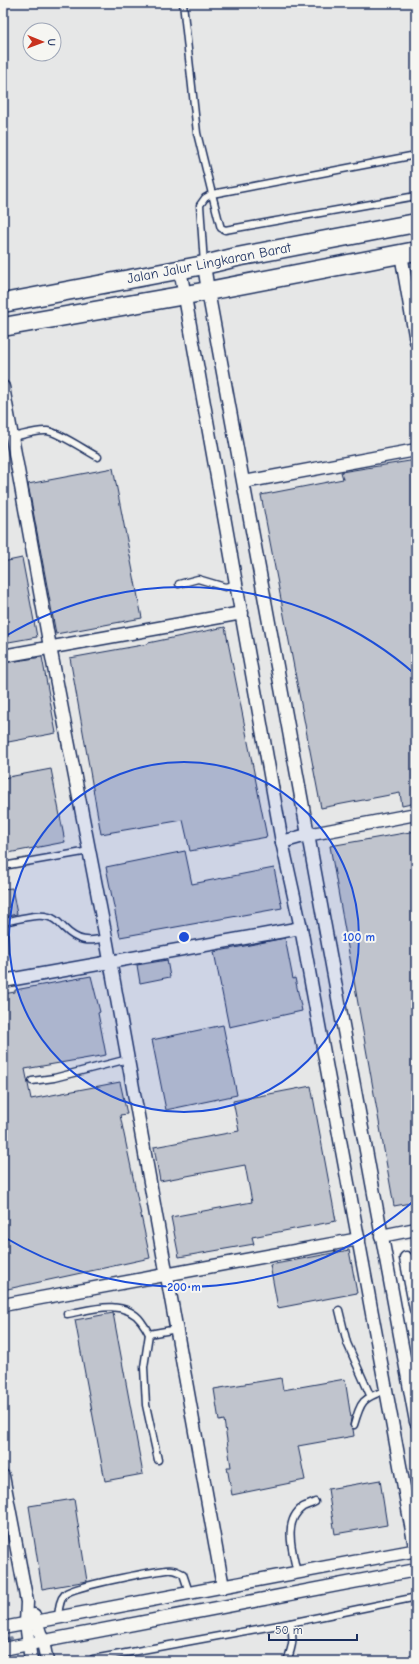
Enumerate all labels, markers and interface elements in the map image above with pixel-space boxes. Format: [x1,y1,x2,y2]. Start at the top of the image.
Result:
north arrow [22,22,62,62]
text: U [45,38,58,46]
street label: Jalan Jalur Lingkaran Barat [126,239,293,287]
centre of rings [177,930,191,944]
text: 100 m [343,930,375,944]
text: 200 m [167,1280,201,1294]
scale bar [269,1616,357,1642]
text: 50 m [275,1623,303,1637]

